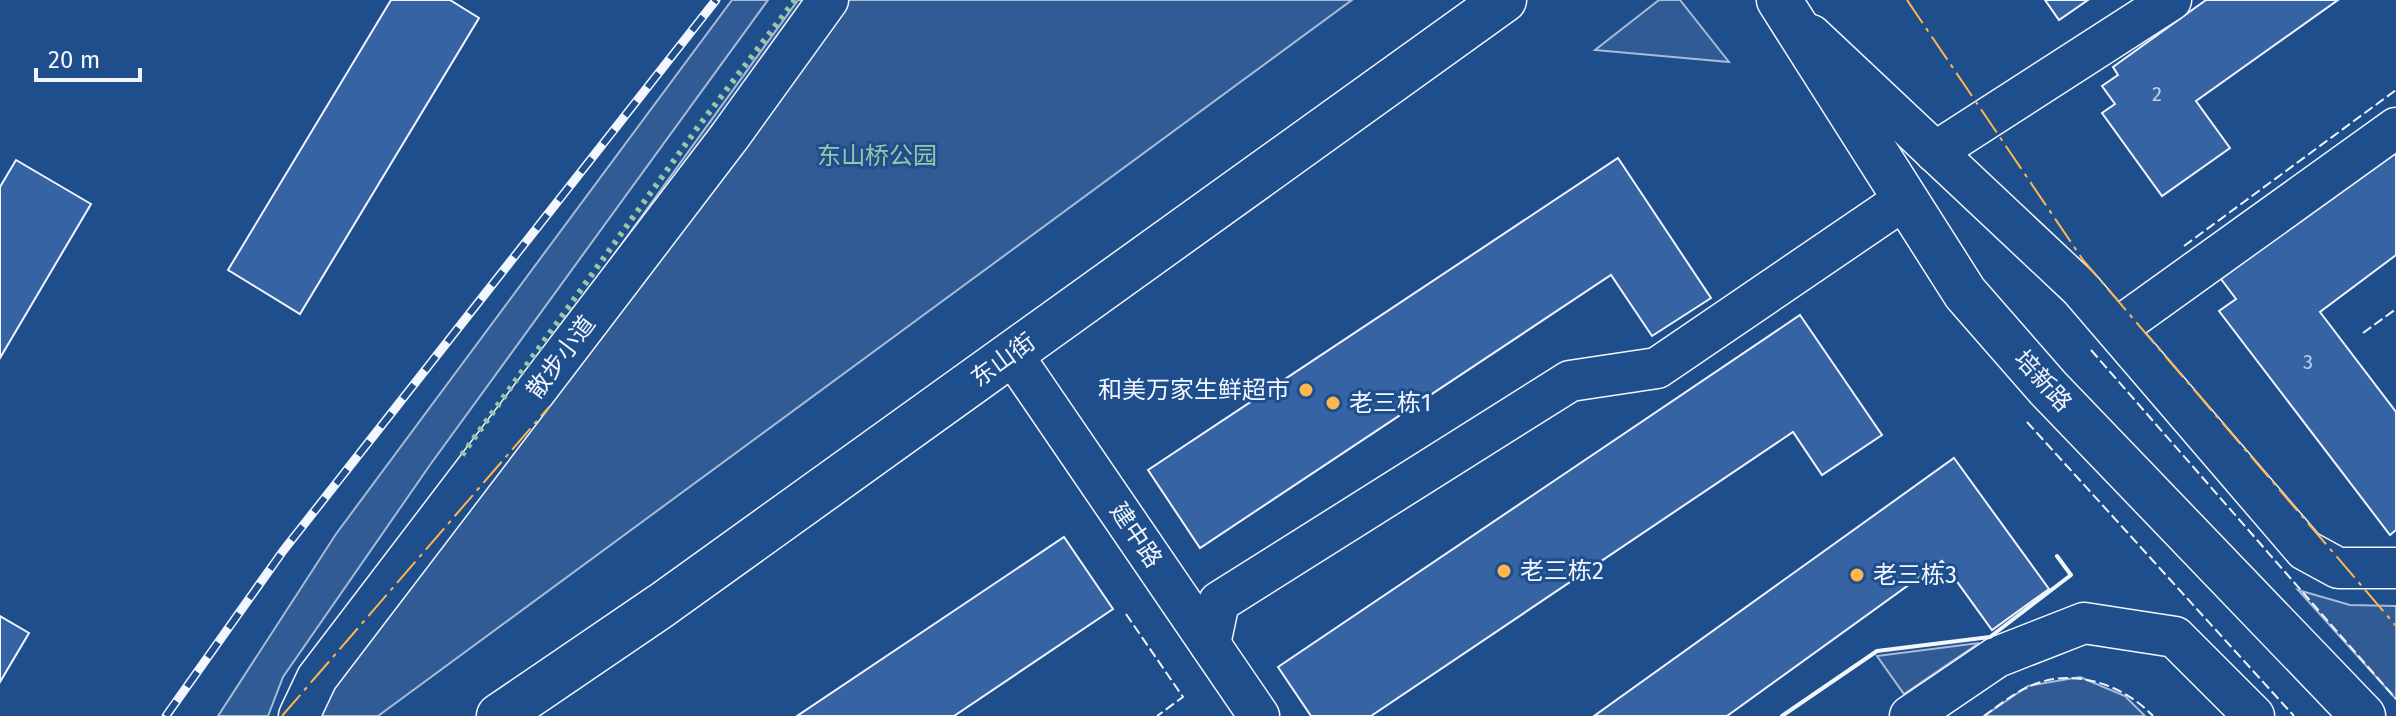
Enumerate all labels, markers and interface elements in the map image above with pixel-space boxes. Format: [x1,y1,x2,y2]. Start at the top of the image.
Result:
scale bar [36,32,140,82]
text: 20 m [48,46,100,74]
house number: 2 [2152,82,2162,106]
park label: 东山桥公园 [817,142,937,170]
street label: 散步小道 [521,310,601,404]
street label: 东山街 [966,328,1040,392]
street label: 培新路 [2009,345,2077,417]
house number: 3 [2303,350,2313,374]
place label: 和美万家生鲜超市 [1098,376,1290,404]
marker: 和美万家生鲜超市 [1297,381,1315,399]
place label: 老三栋1 [1349,389,1431,417]
marker: 老三栋1 [1324,394,1342,412]
street label: 建中路 [1104,497,1168,573]
place label: 老三栋2 [1520,557,1604,585]
place label: 老三栋3 [1873,561,1957,589]
marker: 老三栋2 [1495,562,1513,580]
marker: 老三栋3 [1848,566,1866,584]

